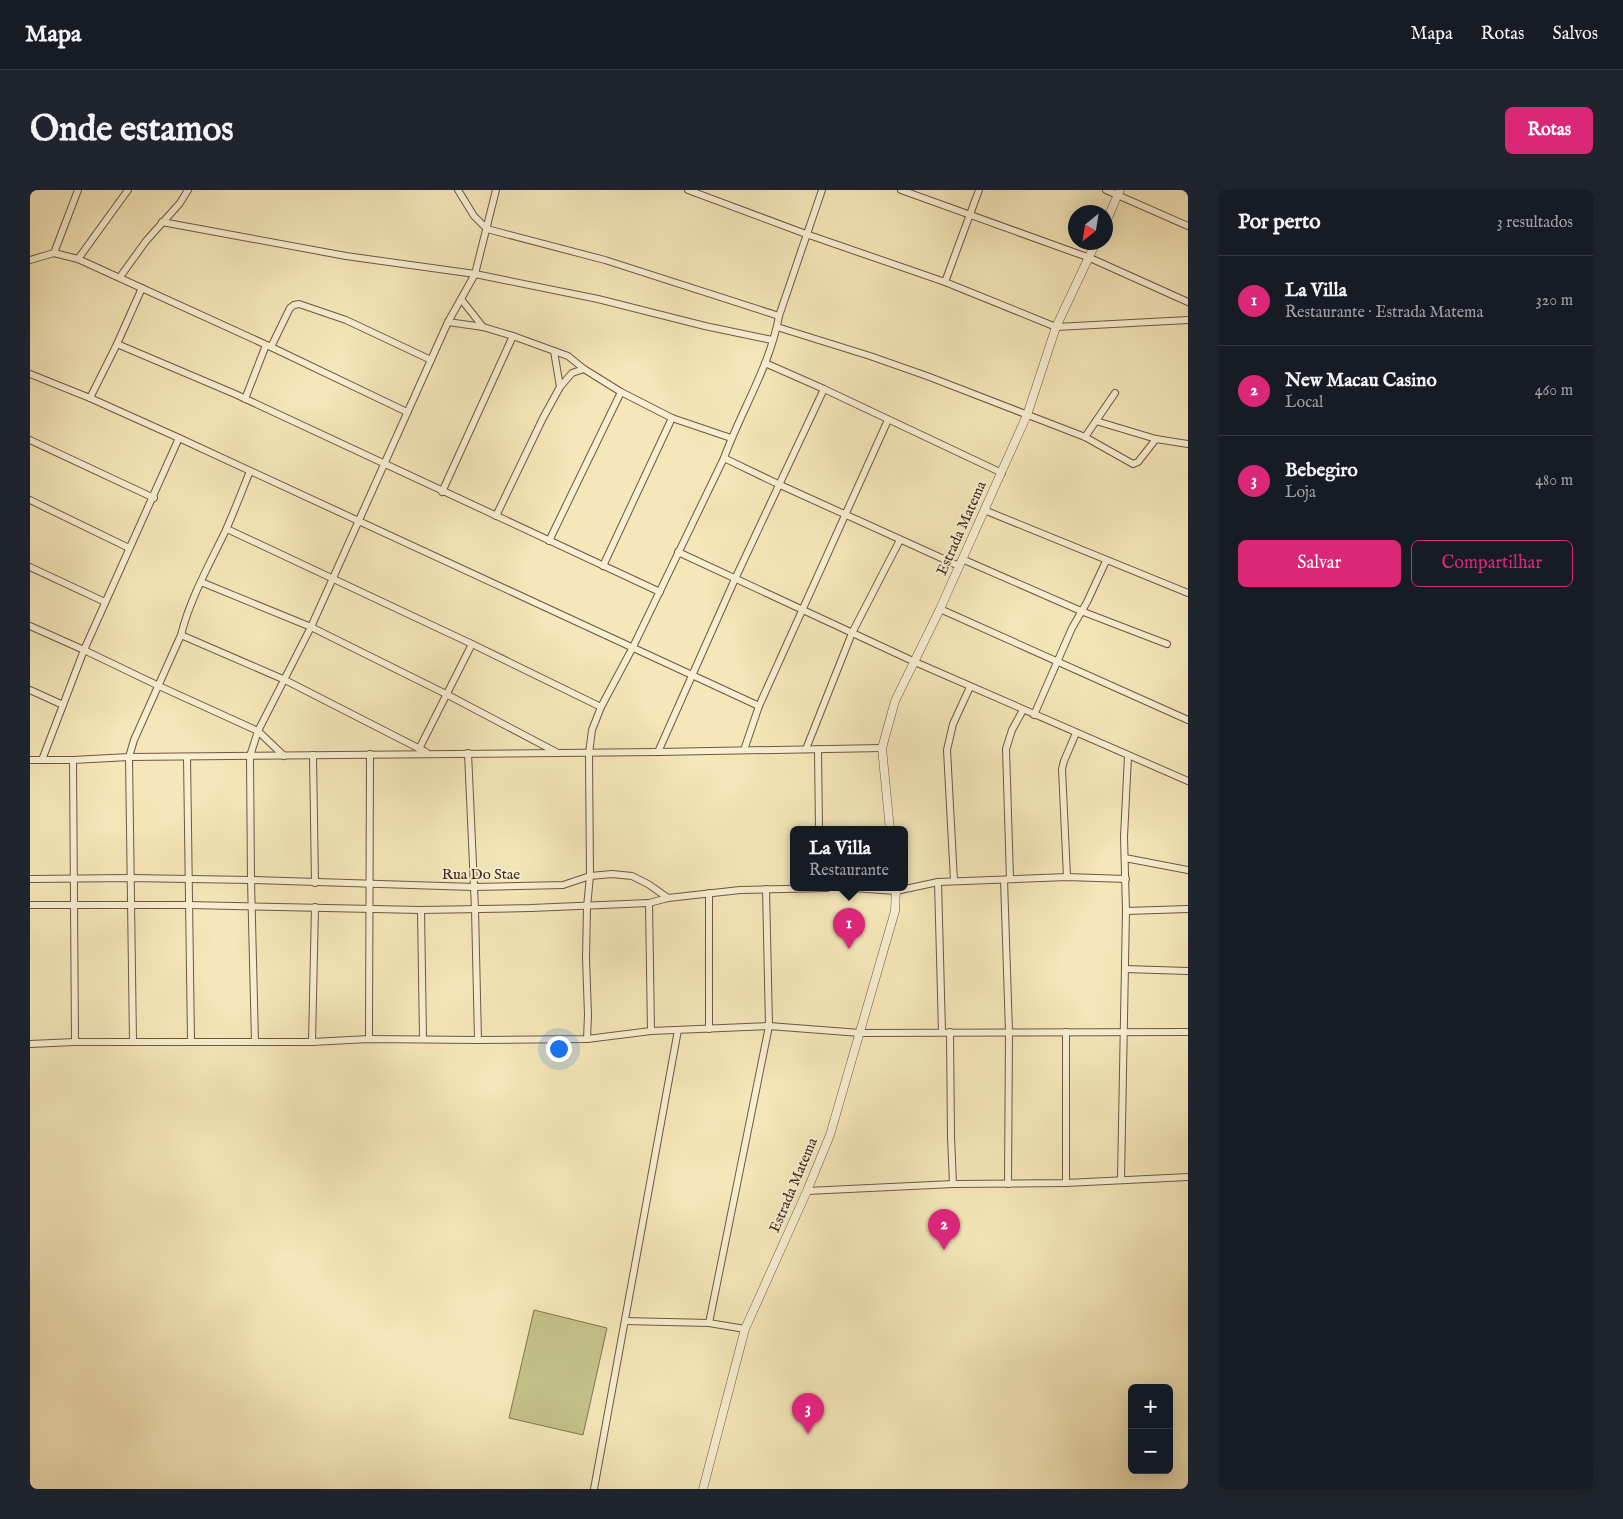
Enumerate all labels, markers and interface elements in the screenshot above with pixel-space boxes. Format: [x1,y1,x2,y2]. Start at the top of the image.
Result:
text: Mapa [25,19,81,50]
text: Mapa [1411,23,1453,46]
text: Rotas [1481,23,1524,46]
text: Salvos [1552,23,1598,46]
button: Rotas [1505,107,1593,154]
text: Onde estamos [30,108,234,153]
north arrow [1068,205,1113,250]
text: Por perto [1238,209,1320,236]
text: 3 resultados [1497,213,1573,233]
text: La Villa [1285,279,1347,303]
text: 1 [1251,291,1257,311]
text: 320 m [1536,291,1573,311]
text: Restaurante · Estrada Matema [1285,303,1483,323]
text: New Macau Casino [1285,369,1437,393]
text: 2 [1250,381,1258,401]
text: 460 m [1535,381,1573,401]
text: Local [1285,393,1323,413]
text: Bebegiro [1285,459,1358,483]
text: 3 [1251,471,1257,491]
text: 480 m [1535,471,1573,491]
street label: Estrada Matema [932,478,991,578]
text: Loja [1285,483,1316,503]
button: Salvar [1238,540,1401,587]
button: Compartilhar [1411,540,1573,587]
popup [790,826,908,891]
text: La Villa [809,837,871,861]
text: Restaurante [809,861,889,881]
street label: Rua Do Stae [442,865,520,884]
pin: 1 [833,908,865,949]
your location [546,1036,572,1062]
street label: Estrada Matema [765,1134,822,1236]
pin: 2 [928,1209,960,1250]
map controls [1128,1384,1173,1474]
button: + [1128,1384,1173,1429]
pin: 3 [792,1393,824,1434]
button: − [1128,1429,1173,1474]

